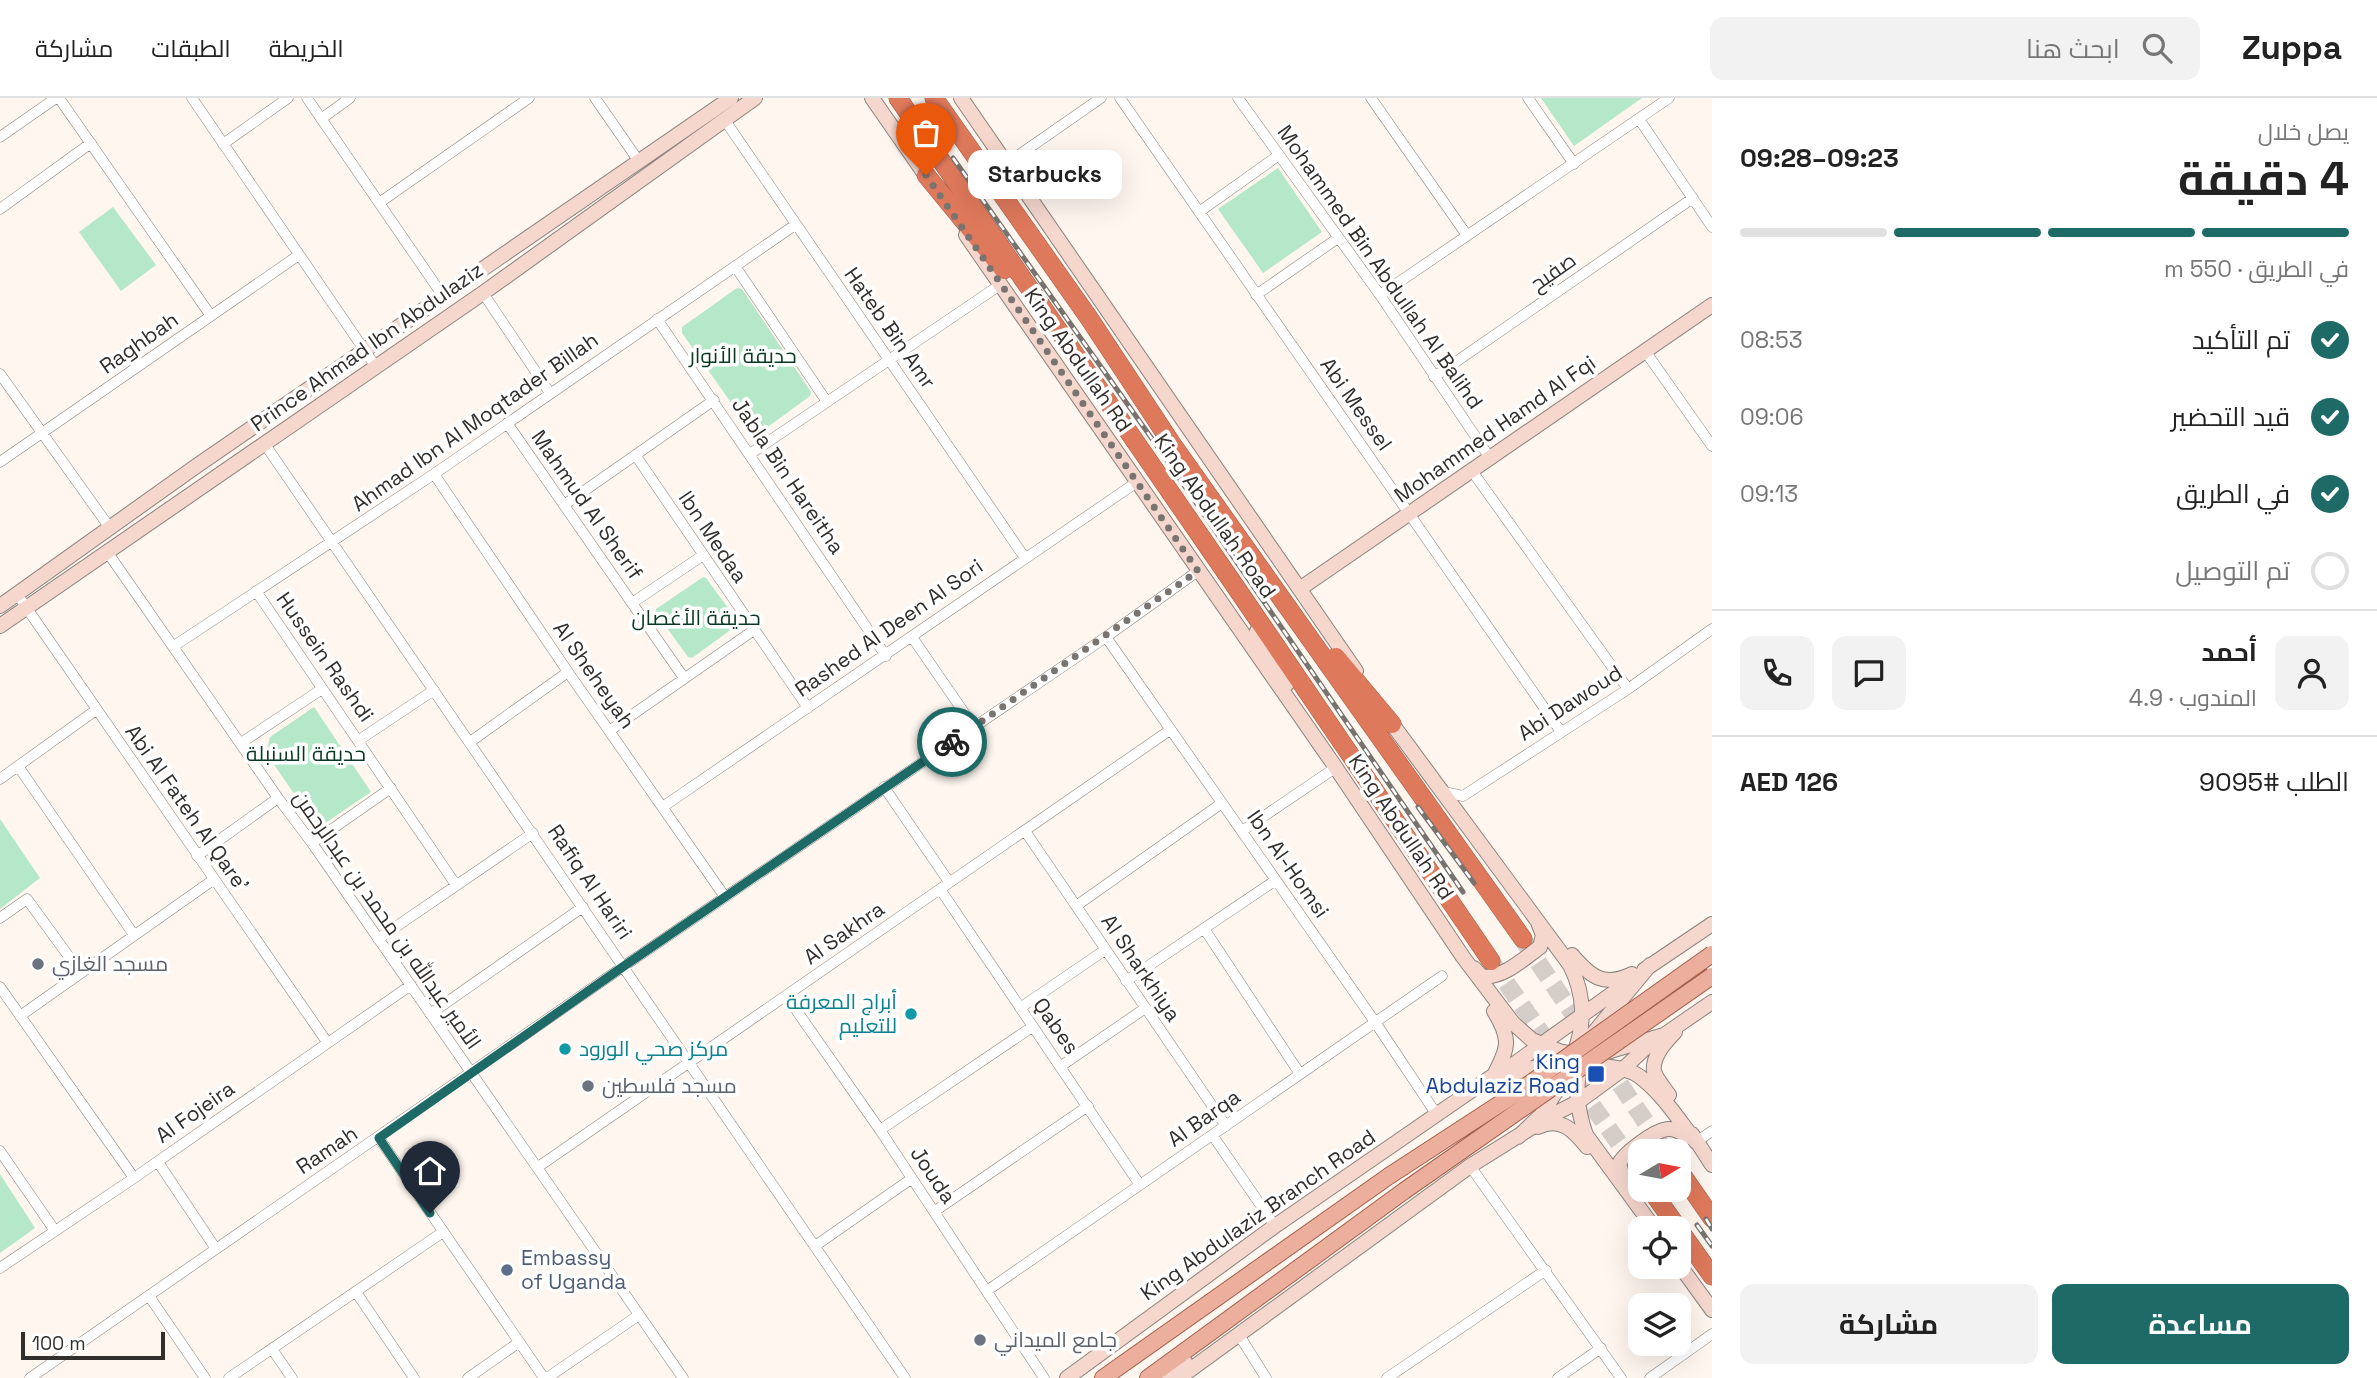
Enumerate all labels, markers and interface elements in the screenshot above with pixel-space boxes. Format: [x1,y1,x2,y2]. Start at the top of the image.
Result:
search box [1710,17,2200,80]
text: Zuppa [2242,27,2342,69]
icon: search [2138,29,2176,67]
text: ابحث هنا [2026,32,2120,66]
text: مشاركة [35,33,113,64]
text: الطبقات [151,33,231,64]
text: الخريطة [269,33,344,64]
pin [896,103,956,175]
icon: bag [907,114,945,152]
text: يصل خلال [2258,117,2349,147]
street label: Mohammed Bin Abdullah Al Balihd [1272,120,1489,414]
text: 09:23–09:28 [1740,141,1899,175]
callout: Starbucks [968,150,1122,200]
text: 4 دقيقة [2178,150,2349,208]
text: Starbucks [988,159,1102,189]
street label: صفيح [1524,246,1582,298]
text: في الطريق · 550 m [2164,254,2349,284]
street label: Prince Ahmad Ibn Abdulaziz [245,256,488,437]
street label: Hateb Bin Amr [839,262,942,394]
street label: King Abdullah Rd [1019,282,1138,437]
street label: Raghbah [94,306,183,379]
icon: check [2311,321,2349,359]
text: تم التأكيد [2192,323,2290,357]
text: 08:53 [1740,325,1803,355]
street label: Ahmad Ibn Al Moqtader Billah [346,326,603,517]
park label: حديقة الأنوار [688,342,797,369]
street label: Mohammed Hamd Al Fqi [1389,349,1601,508]
street label: Abi Messel [1314,352,1398,456]
street label: Jabla Bin Hareitha [726,392,851,559]
icon: check [2311,398,2349,436]
text: قيد التحضير [2171,400,2290,434]
text: 09:06 [1740,402,1803,432]
street label: Mahmud Al Sherif [526,425,649,585]
street label: King Abdullah Road [1149,428,1282,603]
icon: check [2311,475,2349,513]
text: في الطريق [2176,477,2290,511]
text: 09:13 [1740,479,1798,509]
street label: Ibn Medaa [673,486,754,588]
street label: Rashed Al Deen Al Sori [789,552,988,703]
text: تم التوصيل [2175,554,2290,588]
street label: Hussein Rashdi [271,587,380,727]
park label: حديقة الأغصان [631,604,761,631]
street label: Al Sheheyah [547,616,641,734]
text: أحمد [2201,635,2257,669]
button: phone [1740,636,1814,710]
button: chat [1832,636,1906,710]
button: person [2275,636,2349,710]
street label: Abi Dawoud [1512,659,1627,746]
text: المندوب · 4.9 [2129,683,2257,713]
courier [917,707,987,777]
street label: Abi Al Fateh Al Qare' [120,719,255,896]
icon: bike [933,723,971,761]
park label: حديقة السنبلة [246,740,366,767]
street label: King Abdullah Rd [1343,749,1460,905]
text: AED 126 [1740,765,1838,799]
text: الطلب #9095 [2199,765,2349,799]
street label: الأمير عبدالله بن محمد بن عبدالرحمن [287,785,487,1054]
street label: Ibn Al-Homsi [1241,805,1335,923]
street label: Rafiq Al Hariri [542,819,639,944]
street label: Al Sakhra [798,895,889,970]
street label: Al Sharkhiya [1096,909,1187,1027]
place label: مسجد الغازي [52,950,168,980]
marker: مسجد الغازي [30,956,46,972]
place label: أبراج المعرفة للتعليم [786,988,897,1040]
street label: Qabes [1027,992,1086,1059]
marker: أبراج المعرفة للتعليم [903,1006,919,1022]
place label: مركز صحي الورود [579,1035,728,1065]
marker: مركز صحي الورود [557,1041,573,1057]
place label: King Abdulaziz Road [1426,1048,1580,1099]
marker: King Abdulaziz Road [1586,1064,1606,1084]
place label: مسجد فلسطين [602,1072,737,1099]
street label: Al Fojeira [150,1075,239,1149]
marker: مسجد فلسطين [580,1078,596,1094]
street label: Al Barqa [1162,1083,1245,1152]
street label: Ramah [291,1119,363,1180]
street label: King Abdulaziz Branch Road [1135,1123,1381,1306]
north arrow [1628,1139,1690,1202]
map controls [1628,1139,1691,1356]
pin [400,1141,460,1213]
street label: Jouda [905,1141,962,1209]
icon: home [411,1152,449,1190]
button: locate [1628,1216,1691,1279]
place label: Embassy of Uganda [521,1244,626,1295]
marker: Embassy of Uganda [499,1262,515,1278]
button: مشاركة [1740,1284,2038,1364]
button: مساعدة [2052,1284,2349,1364]
button: layers [1628,1293,1691,1356]
place label: جامع الميداني [994,1326,1117,1356]
scale bar [21,1329,164,1361]
text: 100 m [32,1331,86,1356]
marker: جامع الميداني [972,1332,988,1348]

